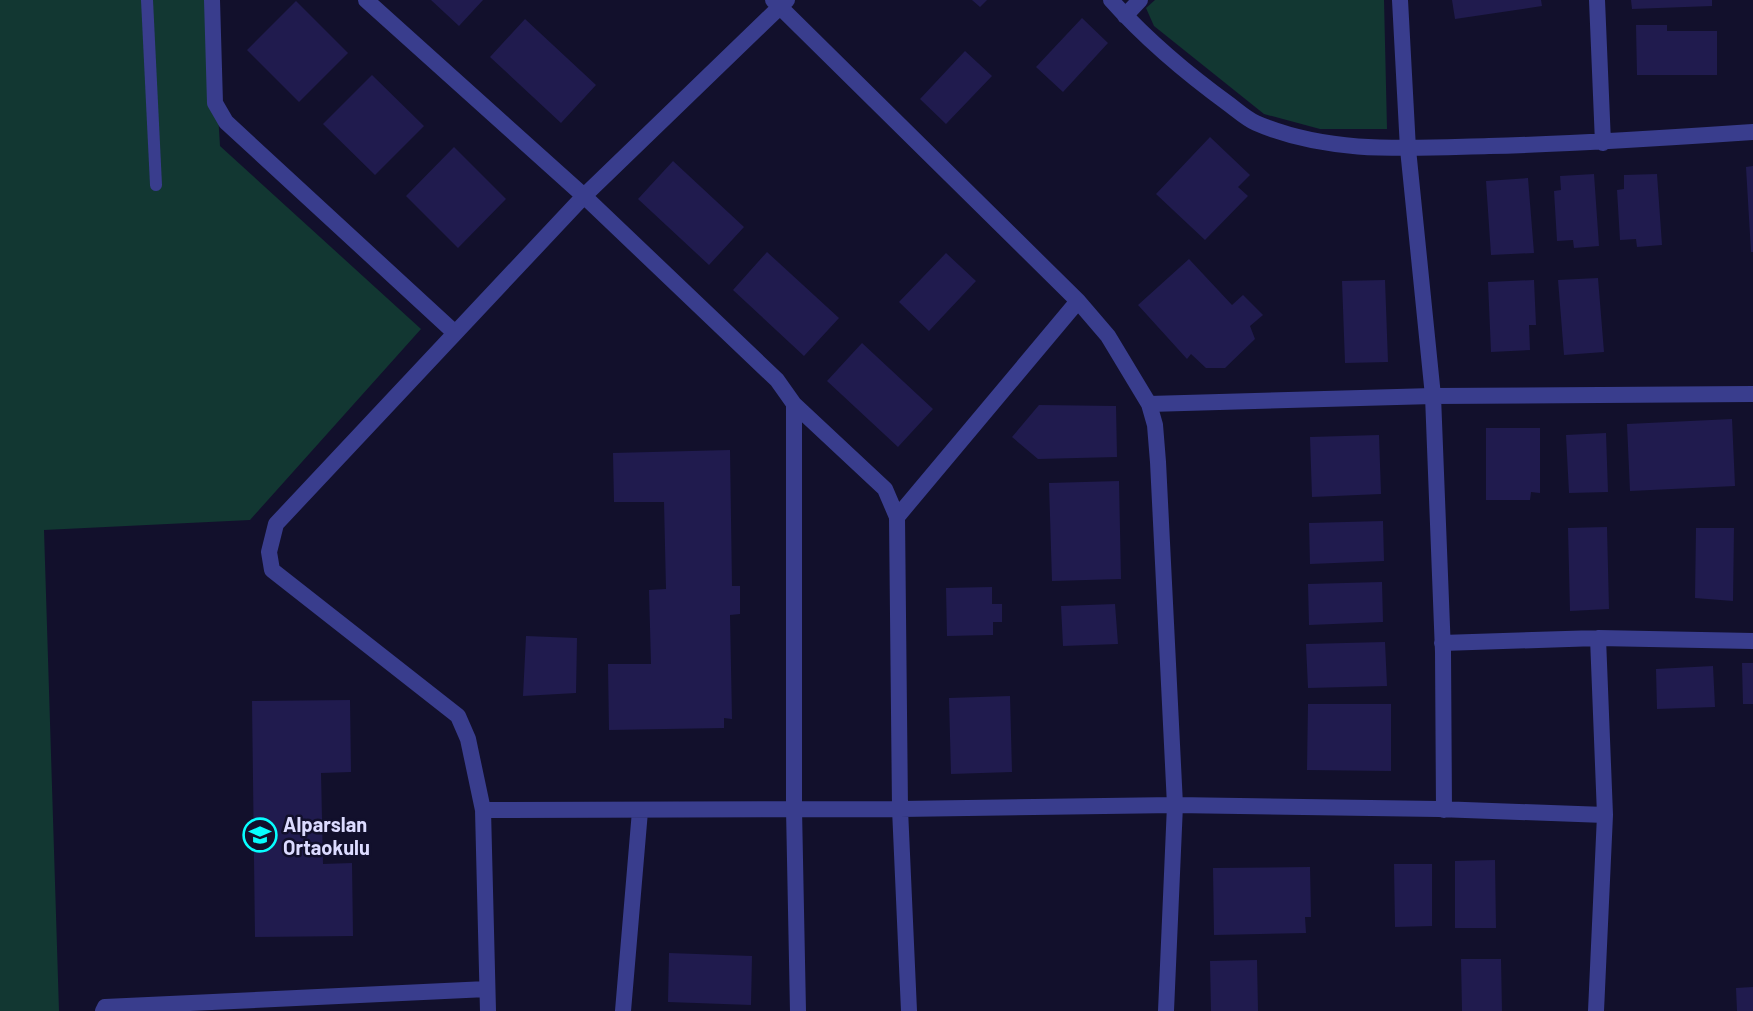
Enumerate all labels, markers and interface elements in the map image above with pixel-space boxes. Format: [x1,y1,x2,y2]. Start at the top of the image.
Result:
place label: Alparslan Ortaokulu [283,812,370,859]
school or university icon: Alparslan Ortaokulu [242,817,278,853]

